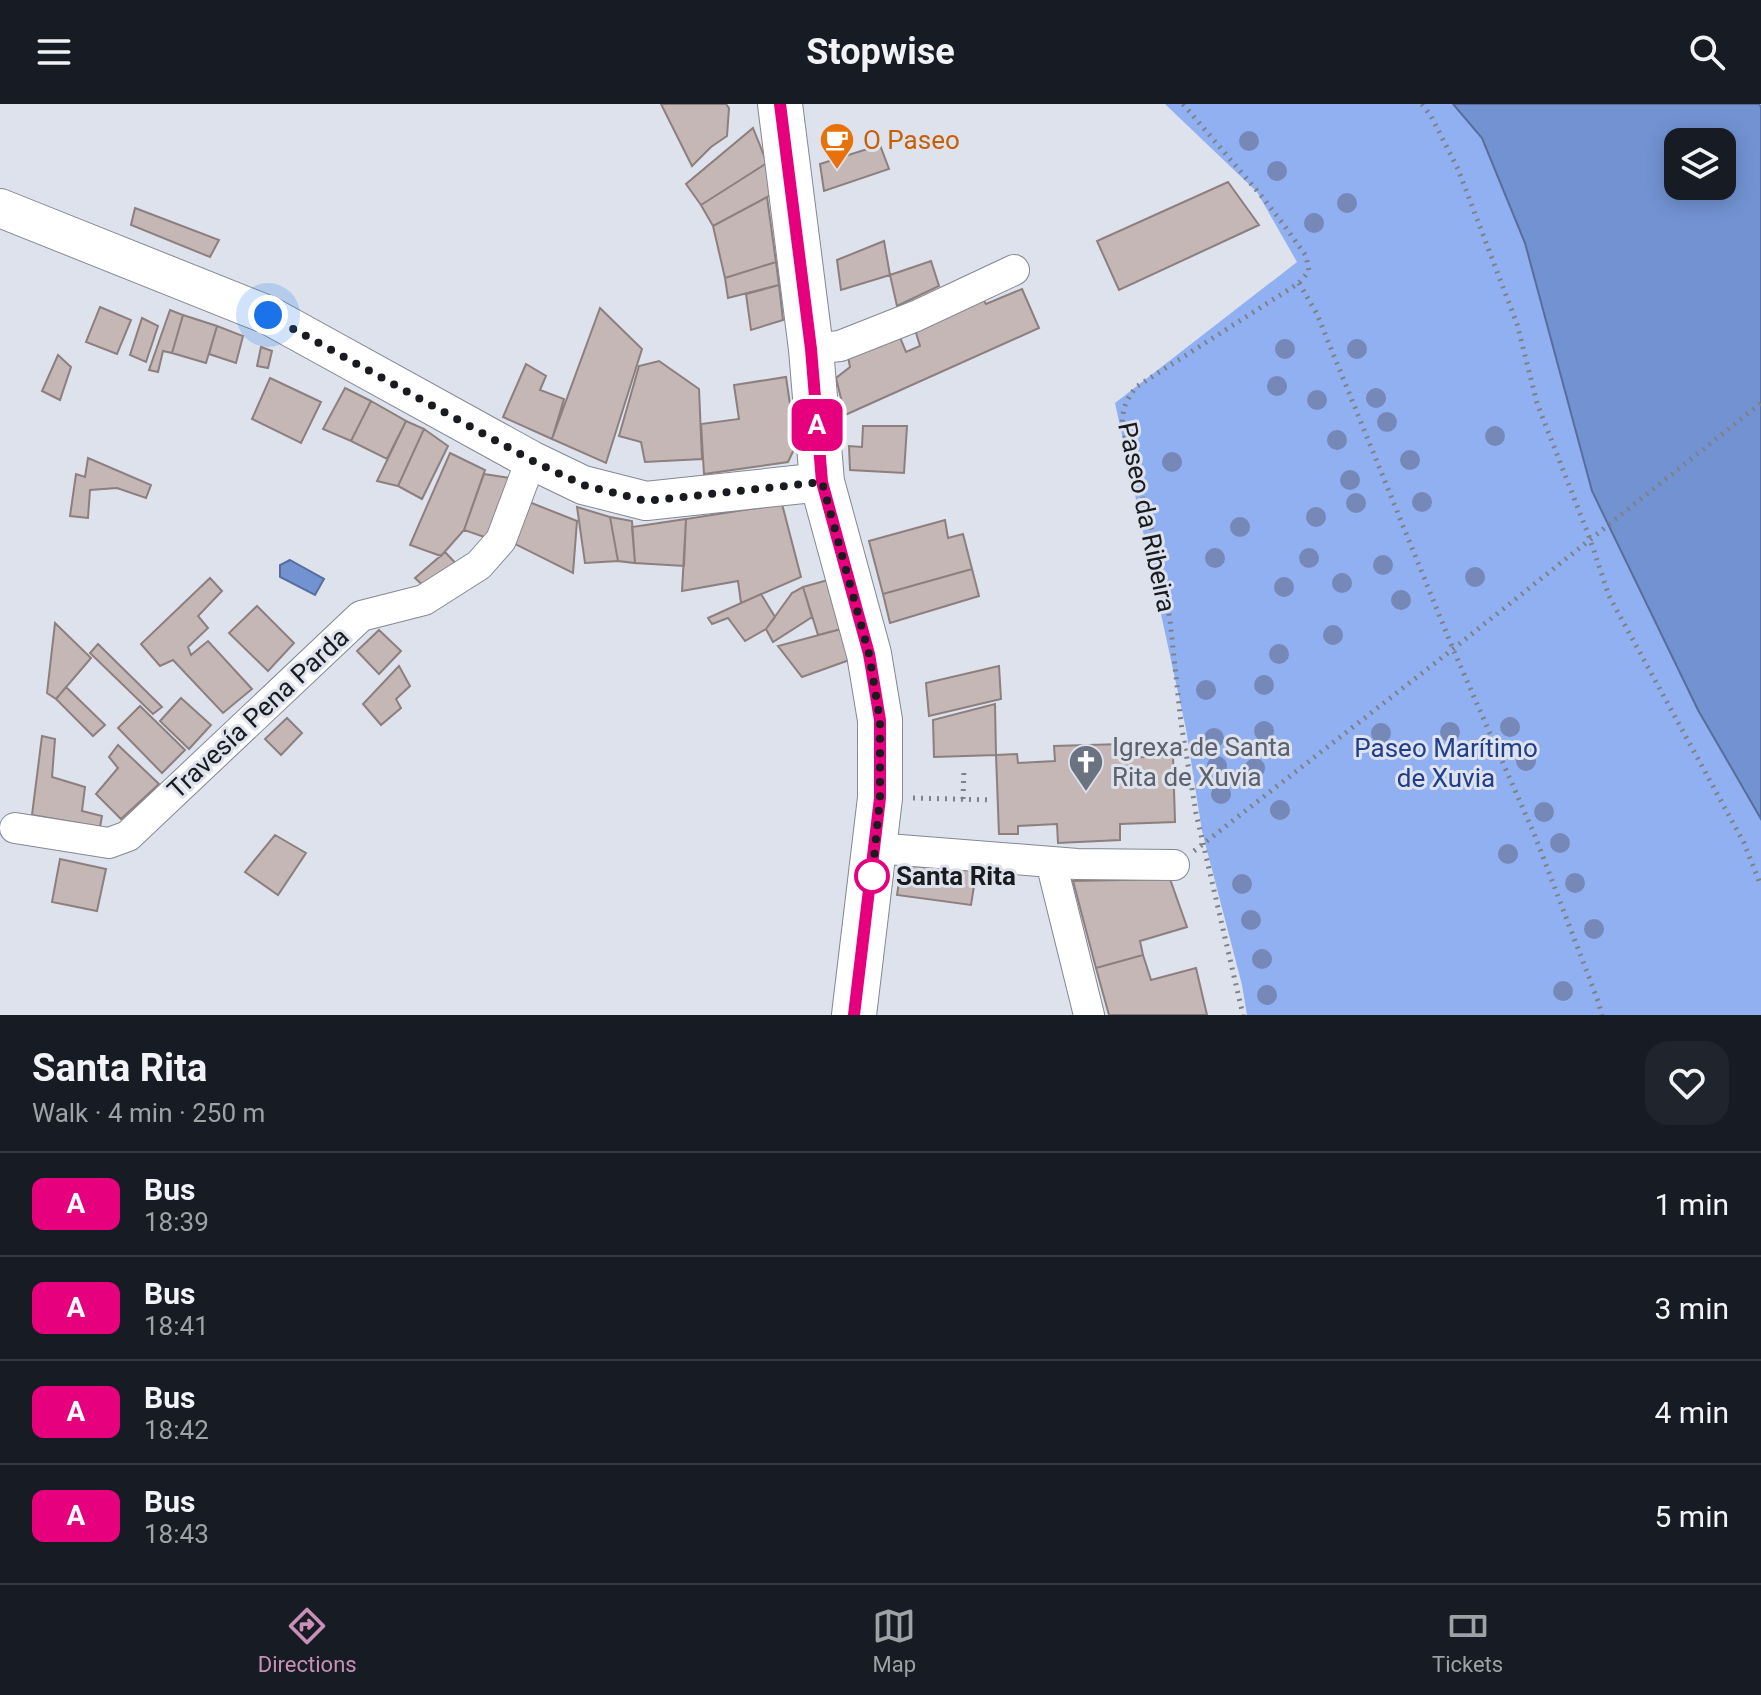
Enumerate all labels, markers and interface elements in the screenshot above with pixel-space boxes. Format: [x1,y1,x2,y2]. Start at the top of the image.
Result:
icon: menu [32,30,76,74]
icon: search [1685,30,1729,74]
text: Stopwise [806,31,955,73]
cafe icon: O Paseo [818,121,856,171]
place label: O Paseo [863,125,960,155]
map controls [1664,128,1736,200]
button: layers [1664,128,1736,200]
your location [248,295,288,335]
line badge: A [791,399,843,451]
text: A [808,408,826,441]
street label: Paseo da Ribeira [1112,419,1182,615]
street label: Travesía Pena Parda [161,621,355,805]
place label: Igrexa de Santa Rita de Xuvia [1112,732,1291,792]
park label: Paseo Marítimo de Xuvia [1354,733,1538,793]
church icon: Igrexa de Santa Rita de Xuvia [1067,743,1105,793]
marker: Santa Rita [855,859,889,893]
place label: Santa Rita [896,861,1016,891]
button: heart [1645,1041,1729,1125]
text: Santa Rita [32,1046,207,1090]
text: Walk · 4 min · 250 m [32,1098,265,1128]
text: Bus [144,1172,195,1207]
text: A [67,1187,85,1220]
text: 1 min [1655,1187,1729,1222]
text: 18:39 [144,1207,209,1237]
text: Bus [144,1276,195,1311]
text: A [67,1291,85,1324]
text: 3 min [1655,1291,1729,1326]
text: 18:41 [144,1311,209,1341]
text: Bus [144,1380,195,1415]
text: A [67,1395,85,1428]
text: 4 min [1655,1395,1729,1430]
text: 18:42 [144,1415,209,1445]
text: Bus [144,1484,195,1519]
text: A [67,1499,85,1532]
text: 5 min [1655,1499,1729,1534]
text: 18:43 [144,1519,209,1549]
tab: Directions [258,1604,357,1677]
tab: Map [872,1604,916,1677]
tab: Tickets [1432,1604,1503,1677]

